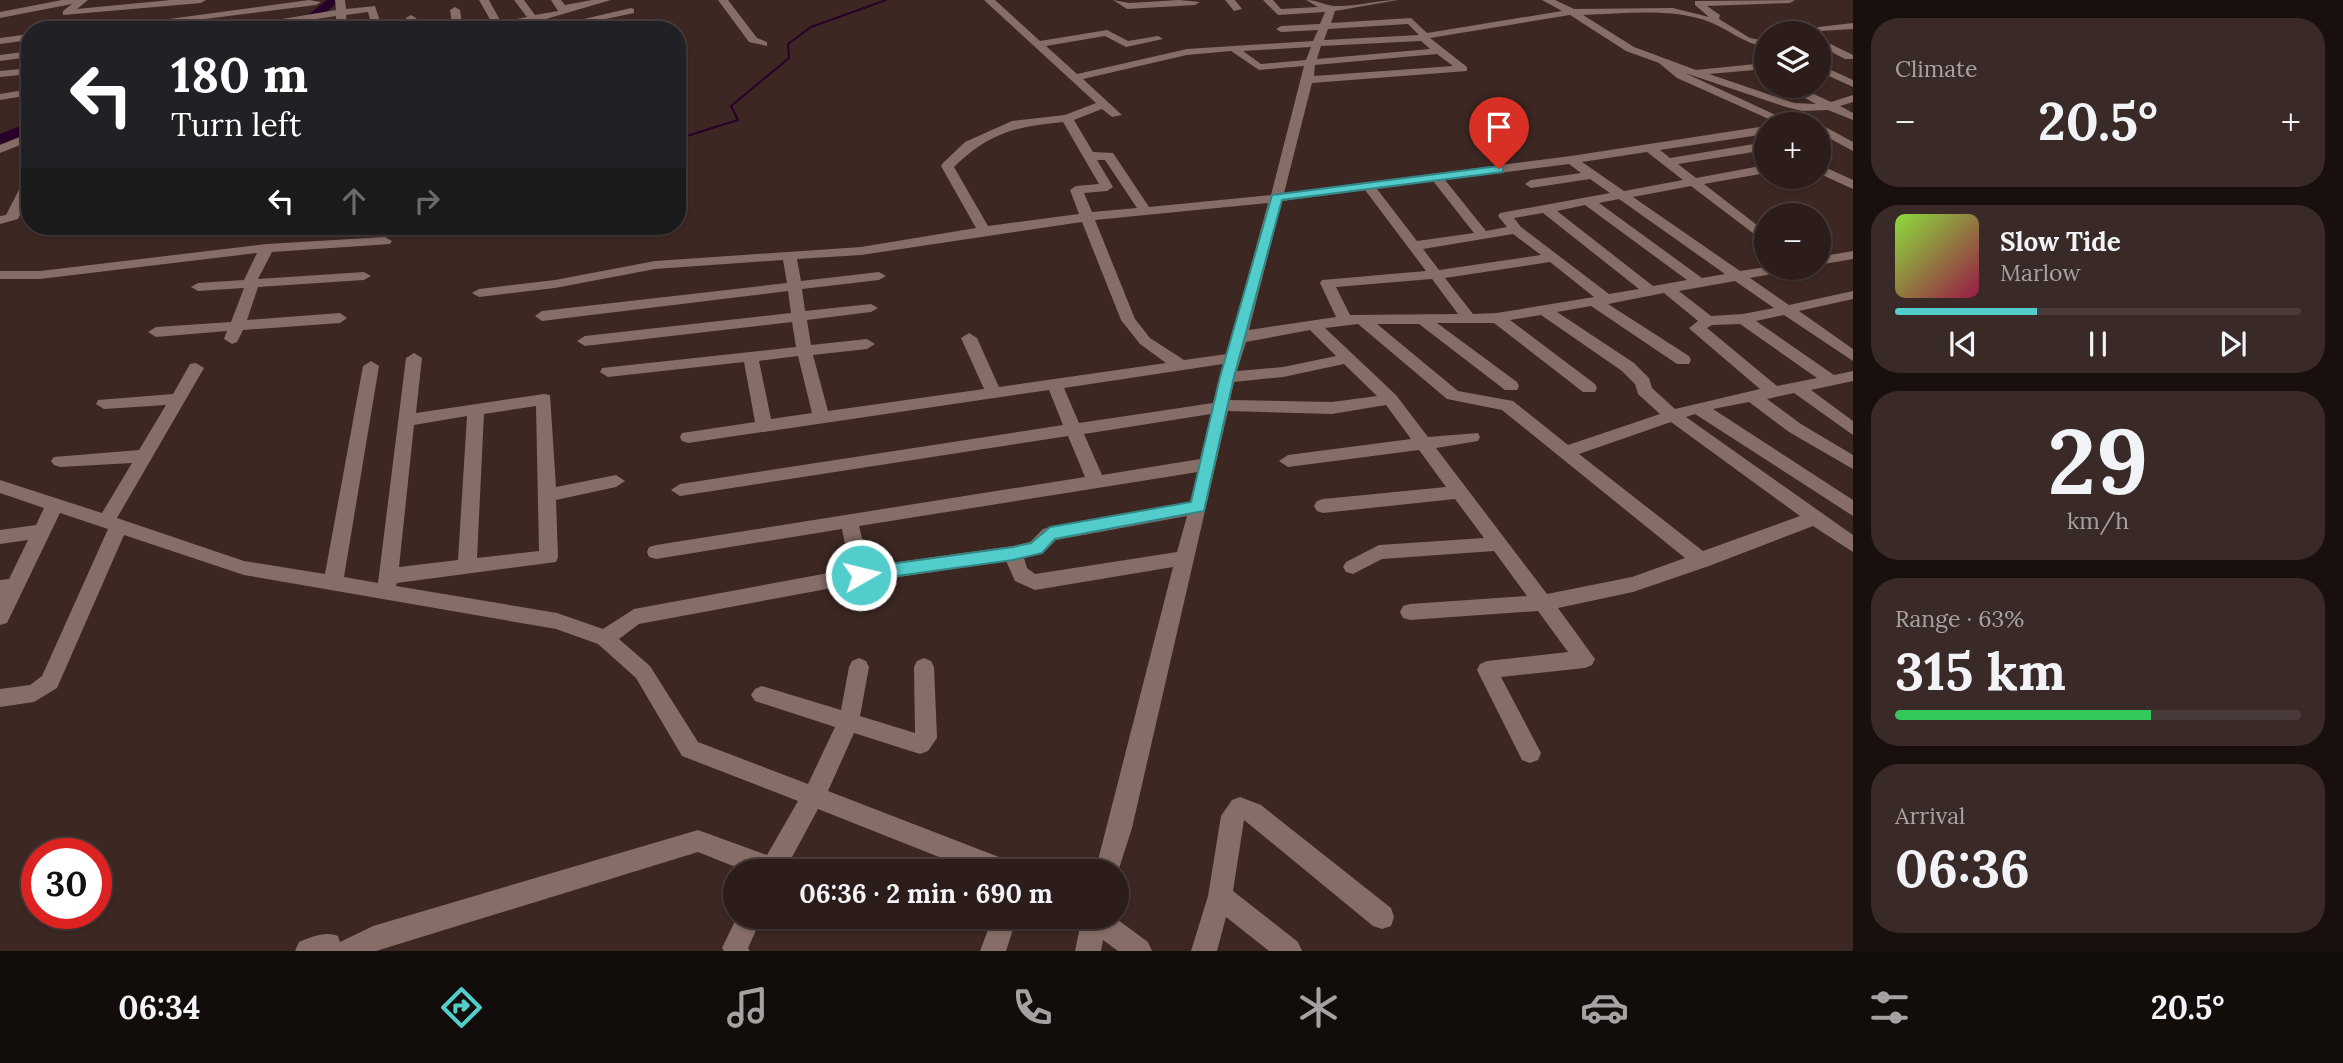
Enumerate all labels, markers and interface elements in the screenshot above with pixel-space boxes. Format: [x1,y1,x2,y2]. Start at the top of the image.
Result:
map controls [1754,21,1831,280]
button: layers [1754,21,1831,98]
text: 180 m [171,43,308,105]
icon: left [56,49,147,140]
text: Climate [1895,54,1977,83]
text: 20.5° [2038,88,2158,154]
pin [1469,97,1529,169]
text: − [1895,98,1915,146]
text: + [2281,98,2301,146]
text: Turn left [171,104,301,145]
icon: arrive [1480,108,1518,146]
button: + [1754,112,1831,189]
icon: left [262,182,300,220]
icon: ahead [335,182,373,220]
icon: right [408,182,446,220]
button: − [1754,203,1831,280]
text: Slow Tide [2000,225,2121,258]
text: Marlow [2000,258,2081,287]
icon: previous [1944,325,1982,363]
icon: pause [2079,325,2117,363]
icon: next [2214,325,2252,363]
text: 29 [2048,402,2148,519]
text: km/h [2067,506,2129,535]
position arrow [824,538,898,612]
text: Range · 63% [1895,604,2024,633]
text: 315 km [1895,638,2066,704]
text: Arrival [1895,801,1965,830]
text: 06:36 [1895,835,2030,901]
speed limit sign: 30 [21,838,112,929]
text: 06:36 · 2 min · 690 m [799,877,1053,910]
icon: directions [437,983,486,1032]
icon: music [723,983,772,1032]
icon: phone [1008,983,1057,1032]
icon: climate [1294,983,1343,1032]
icon: car [1580,983,1629,1032]
icon: filters [1865,983,1914,1032]
text: 06:34 [118,987,200,1028]
text: 20.5° [2151,987,2225,1028]

